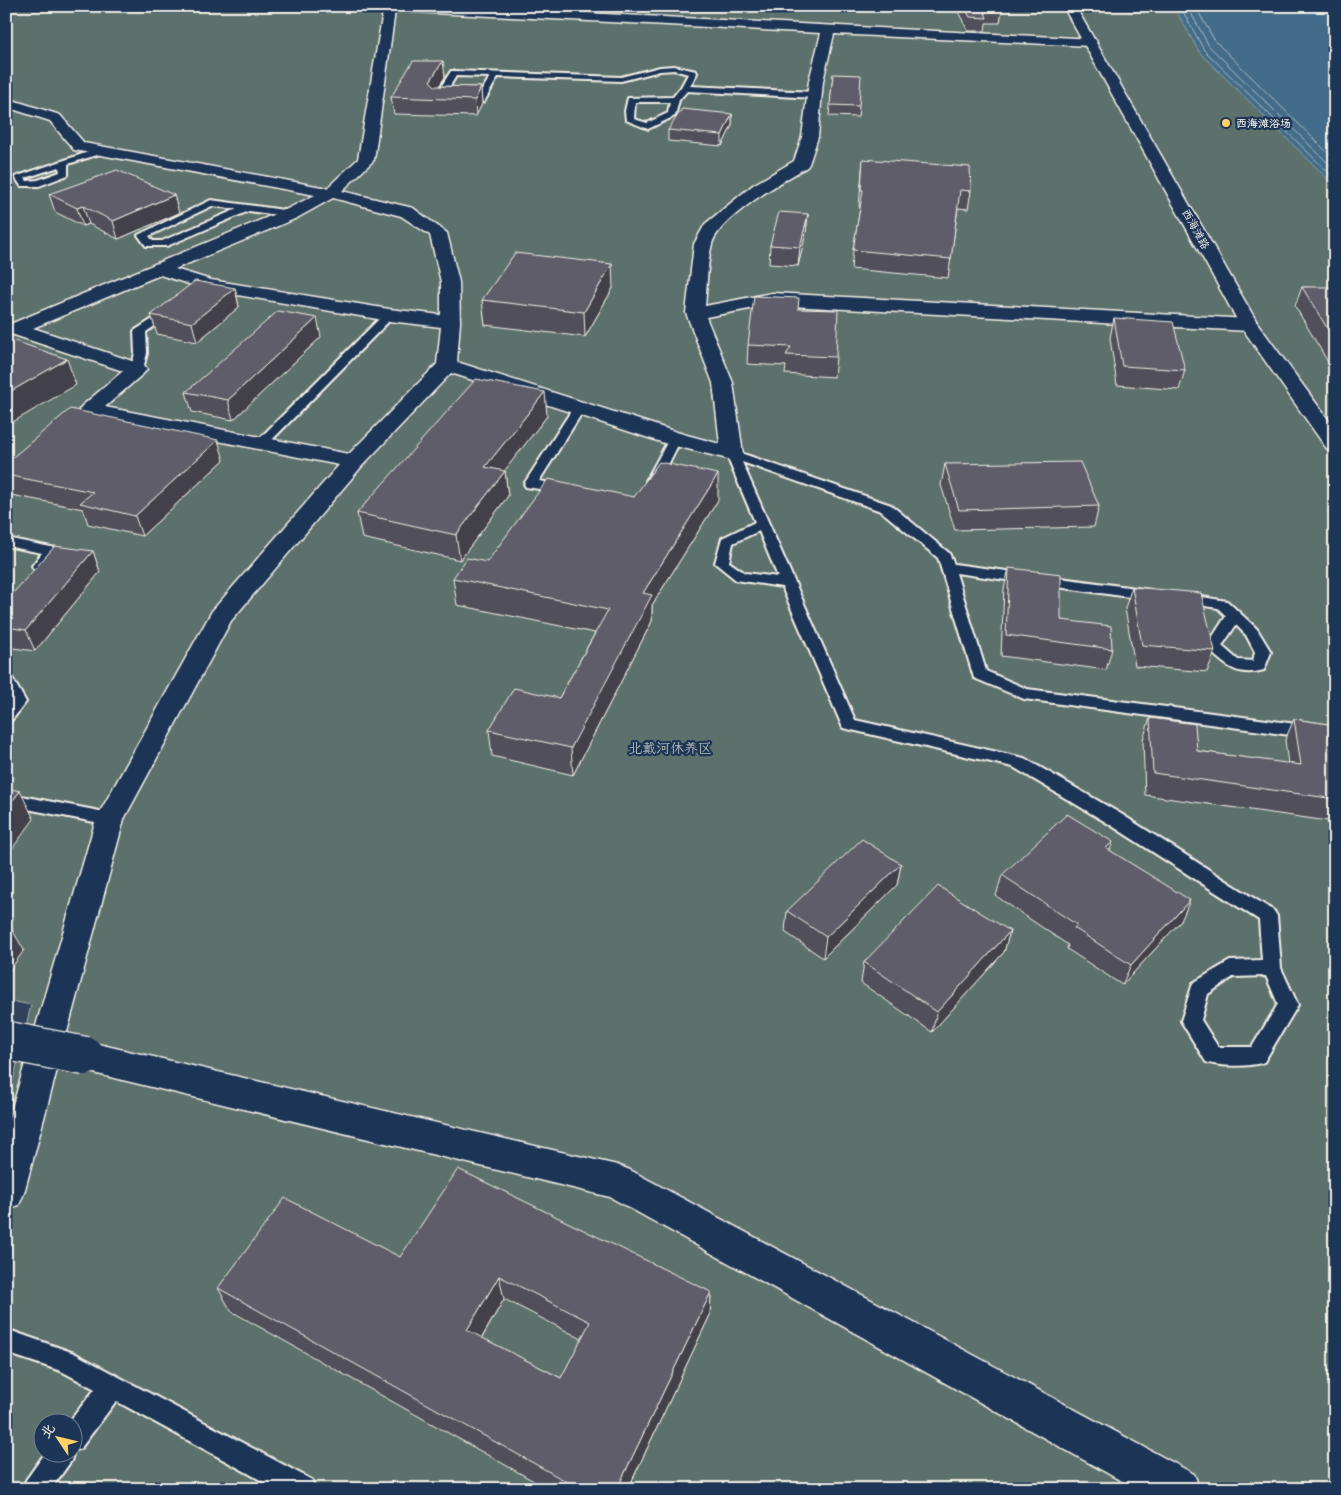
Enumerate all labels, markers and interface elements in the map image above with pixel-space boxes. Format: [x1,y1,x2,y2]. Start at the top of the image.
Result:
place label: 西海滩浴场 [1236,116,1291,130]
marker: 西海滩浴场 [1220,117,1232,129]
street label: 西海滩路 [1179,206,1213,252]
park label: 北戴河休养区 [628,738,712,757]
north arrow [32,1412,82,1462]
text: 北 [35,1419,59,1441]

